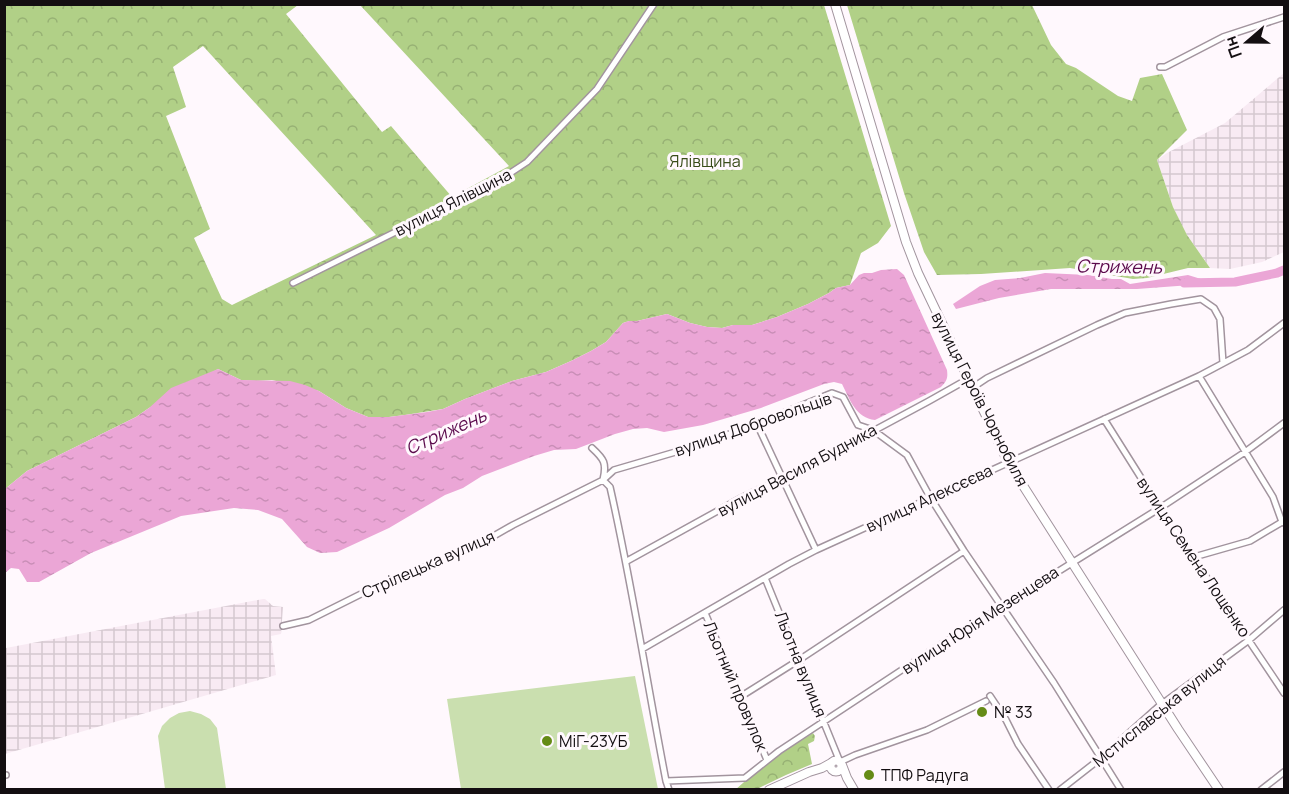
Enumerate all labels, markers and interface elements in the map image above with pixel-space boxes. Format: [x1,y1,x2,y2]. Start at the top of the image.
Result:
north arrow [1217,12,1277,72]
text: Пн [1219,33,1247,61]
park label: Ялівщина [669,150,741,172]
street label: вулиця Ялівщина [391,163,515,241]
water label: Стрижень [1076,253,1163,279]
street label: вулиця Героїв Чорнобиля [926,308,1034,490]
street label: вулиця Добровольців [672,387,835,461]
water label: Стрижень [401,403,490,460]
street label: вулиця Василя Будника [713,419,881,521]
street label: вулиця Алексєєва [862,459,996,537]
street label: вулиця Семена Лощенко [1132,473,1256,641]
street label: Стрілецька вулиця [358,525,498,603]
street label: вулиця Юрія Мезенцева [897,561,1063,679]
street label: Льотна вулиця [770,608,832,720]
street label: Льотний провулок [699,618,774,755]
street label: Мстиславська вулиця [1088,650,1230,772]
place label: № 33 [994,701,1033,723]
marker: № 33 [975,705,989,719]
place label: МіГ-23УБ [559,730,628,752]
marker: МіГ-23УБ [540,734,554,748]
place label: ТПФ Радуга [881,764,969,786]
marker: ТПФ Радуга [862,768,876,782]

